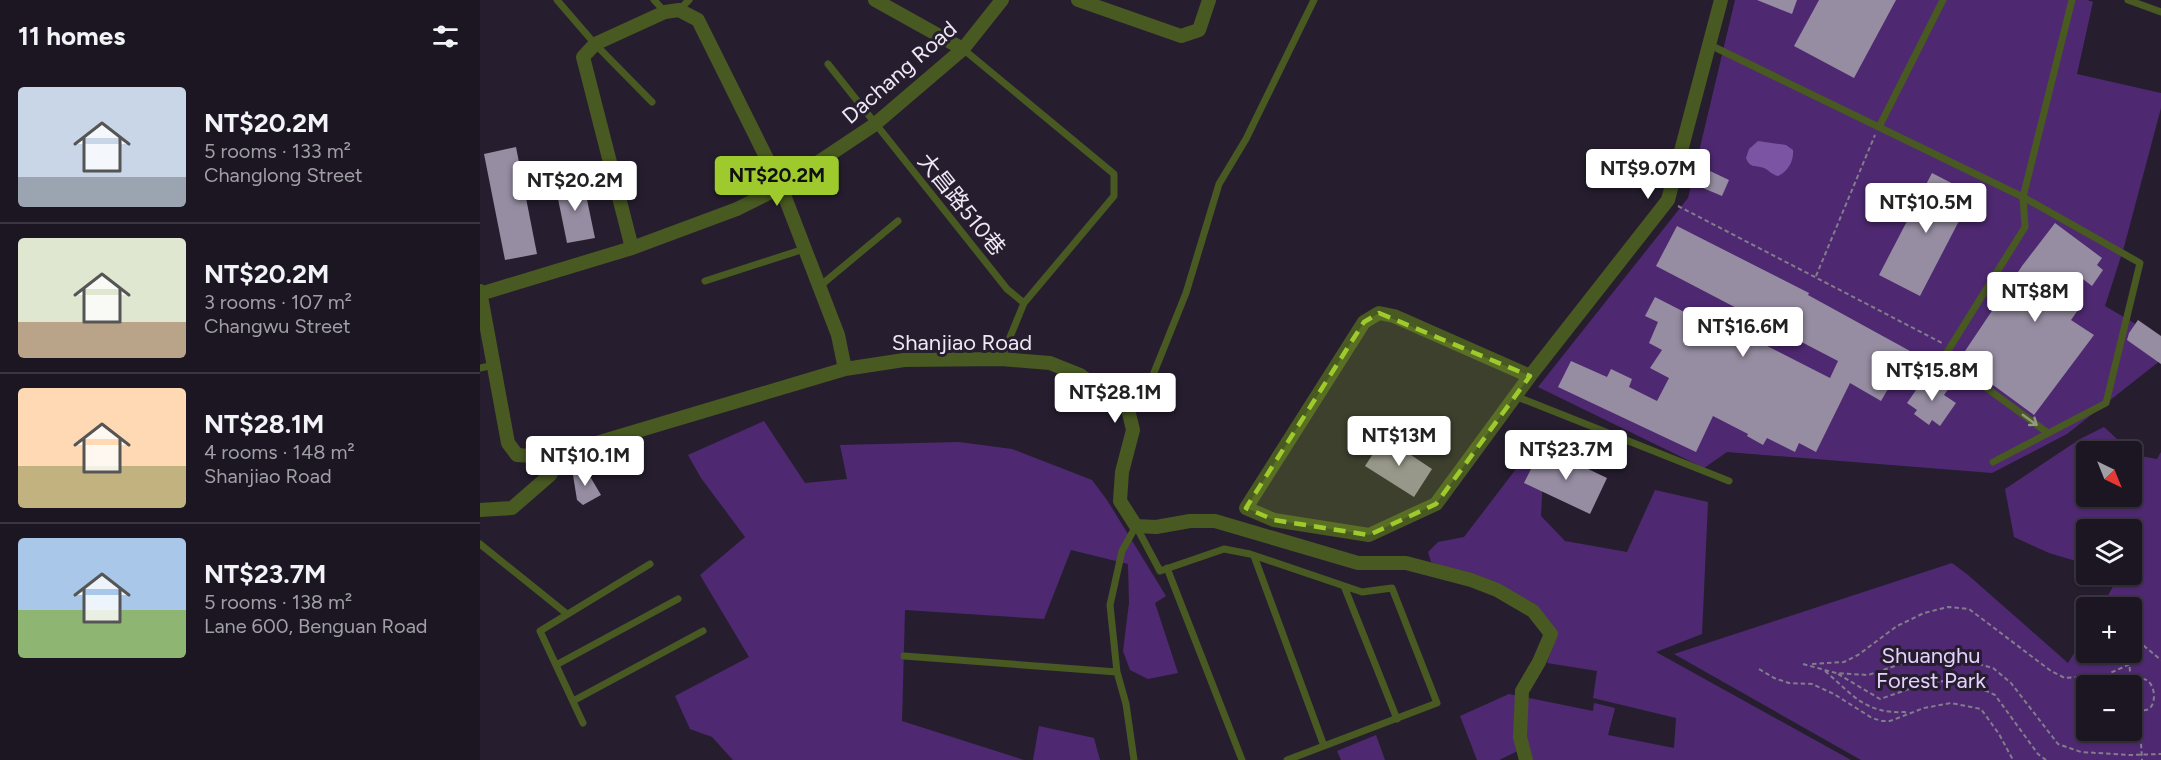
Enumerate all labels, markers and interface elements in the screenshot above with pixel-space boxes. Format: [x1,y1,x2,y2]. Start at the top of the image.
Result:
street label: Dachang Road [836,15,962,129]
text: 11 homes [18,20,125,52]
icon: filters [429,20,462,53]
text: NT$20.2M [204,107,329,139]
icon: home [66,111,138,183]
text: 5 rooms · 133 m² [204,139,351,163]
street label: 大昌路510巷 [912,148,1011,261]
pin: NT$9.07M [1586,149,1710,200]
pin: NT$20.2M [715,156,839,207]
text: NT$9.07M [1600,156,1696,180]
pin: NT$20.2M [513,161,637,212]
text: Changlong Street [204,163,363,187]
text: NT$20.2M [729,163,825,187]
text: NT$20.2M [527,168,623,192]
pin: NT$10.5M [1864,183,1988,234]
text: NT$10.5M [1879,190,1973,214]
text: NT$20.2M [204,258,329,290]
icon: home [66,262,138,334]
pin: NT$8M [1993,272,2077,323]
text: NT$8M [2001,279,2069,303]
text: 3 rooms · 107 m² [204,290,352,314]
pin: NT$16.6M [1681,307,1805,358]
text: Changwu Street [204,314,350,338]
text: NT$16.6M [1697,314,1789,338]
street label: Shanjiao Road [892,329,1032,356]
pin: NT$15.8M [1870,351,1994,402]
text: NT$15.8M [1886,358,1978,382]
pin: NT$28.1M [1053,373,1177,424]
text: NT$28.1M [1069,380,1161,404]
text: NT$28.1M [204,408,324,440]
icon: home [66,412,138,484]
one-way arrow [2021,414,2037,427]
pin: NT$13M [1350,416,1448,467]
text: NT$13M [1362,423,1436,447]
pin: NT$23.7M [1504,430,1628,481]
pin: NT$10.1M [523,436,647,487]
text: NT$23.7M [1519,437,1613,461]
text: 4 rooms · 148 m² [204,440,355,464]
north arrow [2076,441,2142,507]
map controls [2076,441,2142,741]
text: NT$10.1M [540,443,630,467]
text: Shanjiao Road [204,464,332,488]
button: layers [2076,519,2142,585]
text: NT$23.7M [204,558,326,590]
icon: home [66,562,138,634]
text: 5 rooms · 138 m² [204,590,352,614]
button: + [2076,597,2142,663]
text: Lane 600, Benguan Road [204,614,428,638]
park label: Shuanghu Forest Park [1876,642,1986,694]
button: − [2076,675,2142,741]

